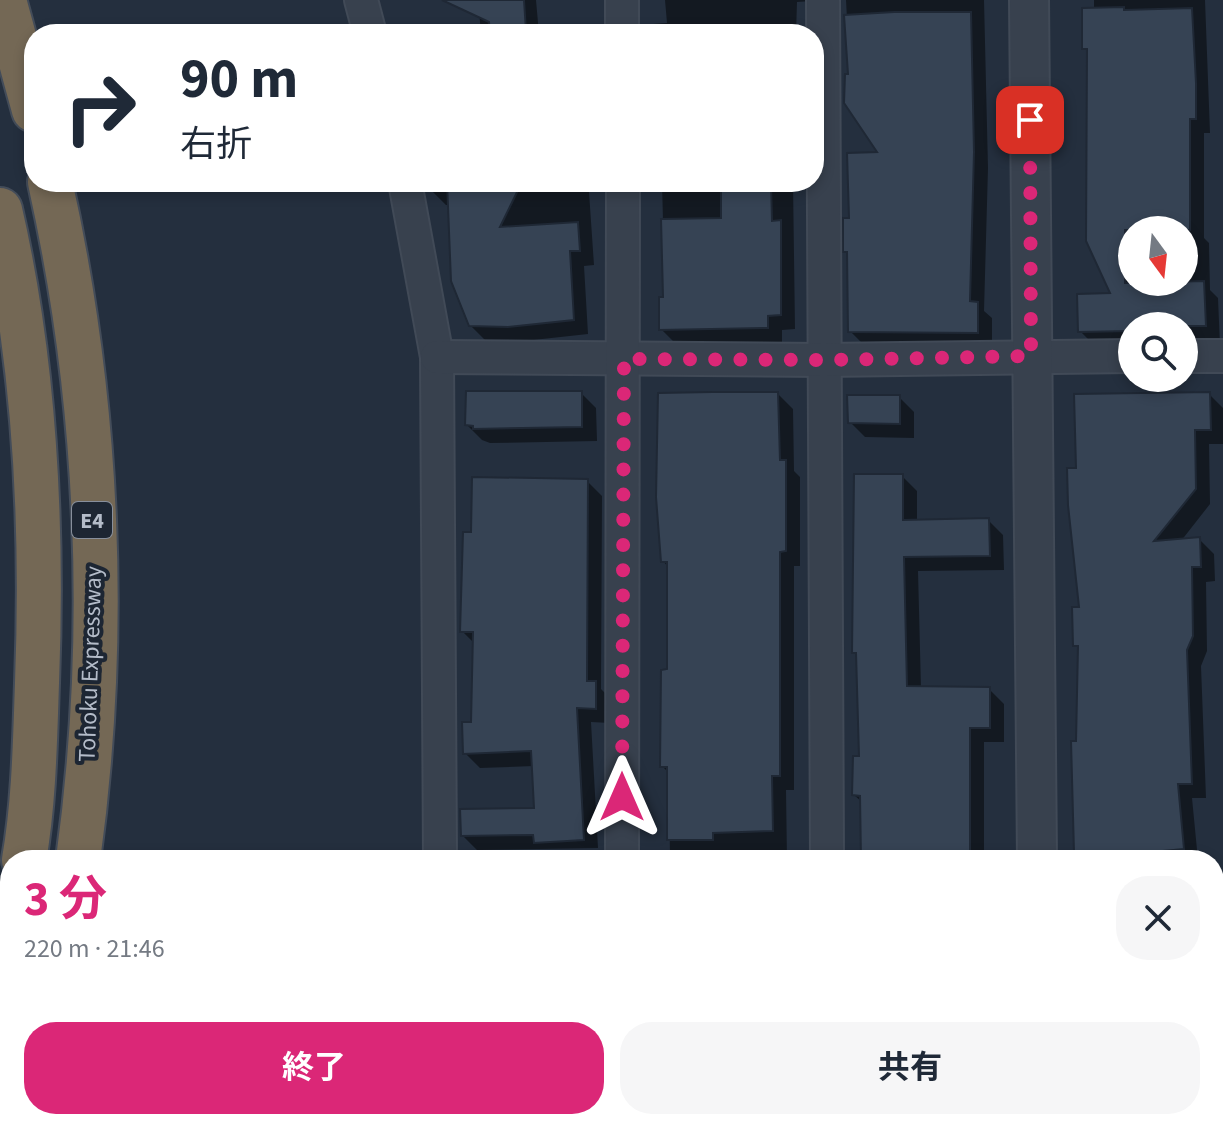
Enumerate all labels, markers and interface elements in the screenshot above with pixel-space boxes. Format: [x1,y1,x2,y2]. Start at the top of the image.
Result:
text: 90 m [180,40,298,119]
icon: right [48,56,152,160]
pin [996,86,1064,154]
icon: arrive [1008,98,1052,142]
text: 右折 [180,119,252,170]
north arrow [1118,216,1198,296]
map controls [1118,216,1198,392]
button: search [1118,312,1198,392]
road number: E4 [72,502,112,538]
street label: Tohoku Expressway [70,565,111,763]
position arrow [580,755,664,839]
text: 3 分 [24,866,107,934]
button: close [1116,876,1200,960]
text: 220 m · 21:46 [24,930,165,967]
button: 終了 [24,1022,604,1114]
button: 共有 [620,1022,1200,1114]

